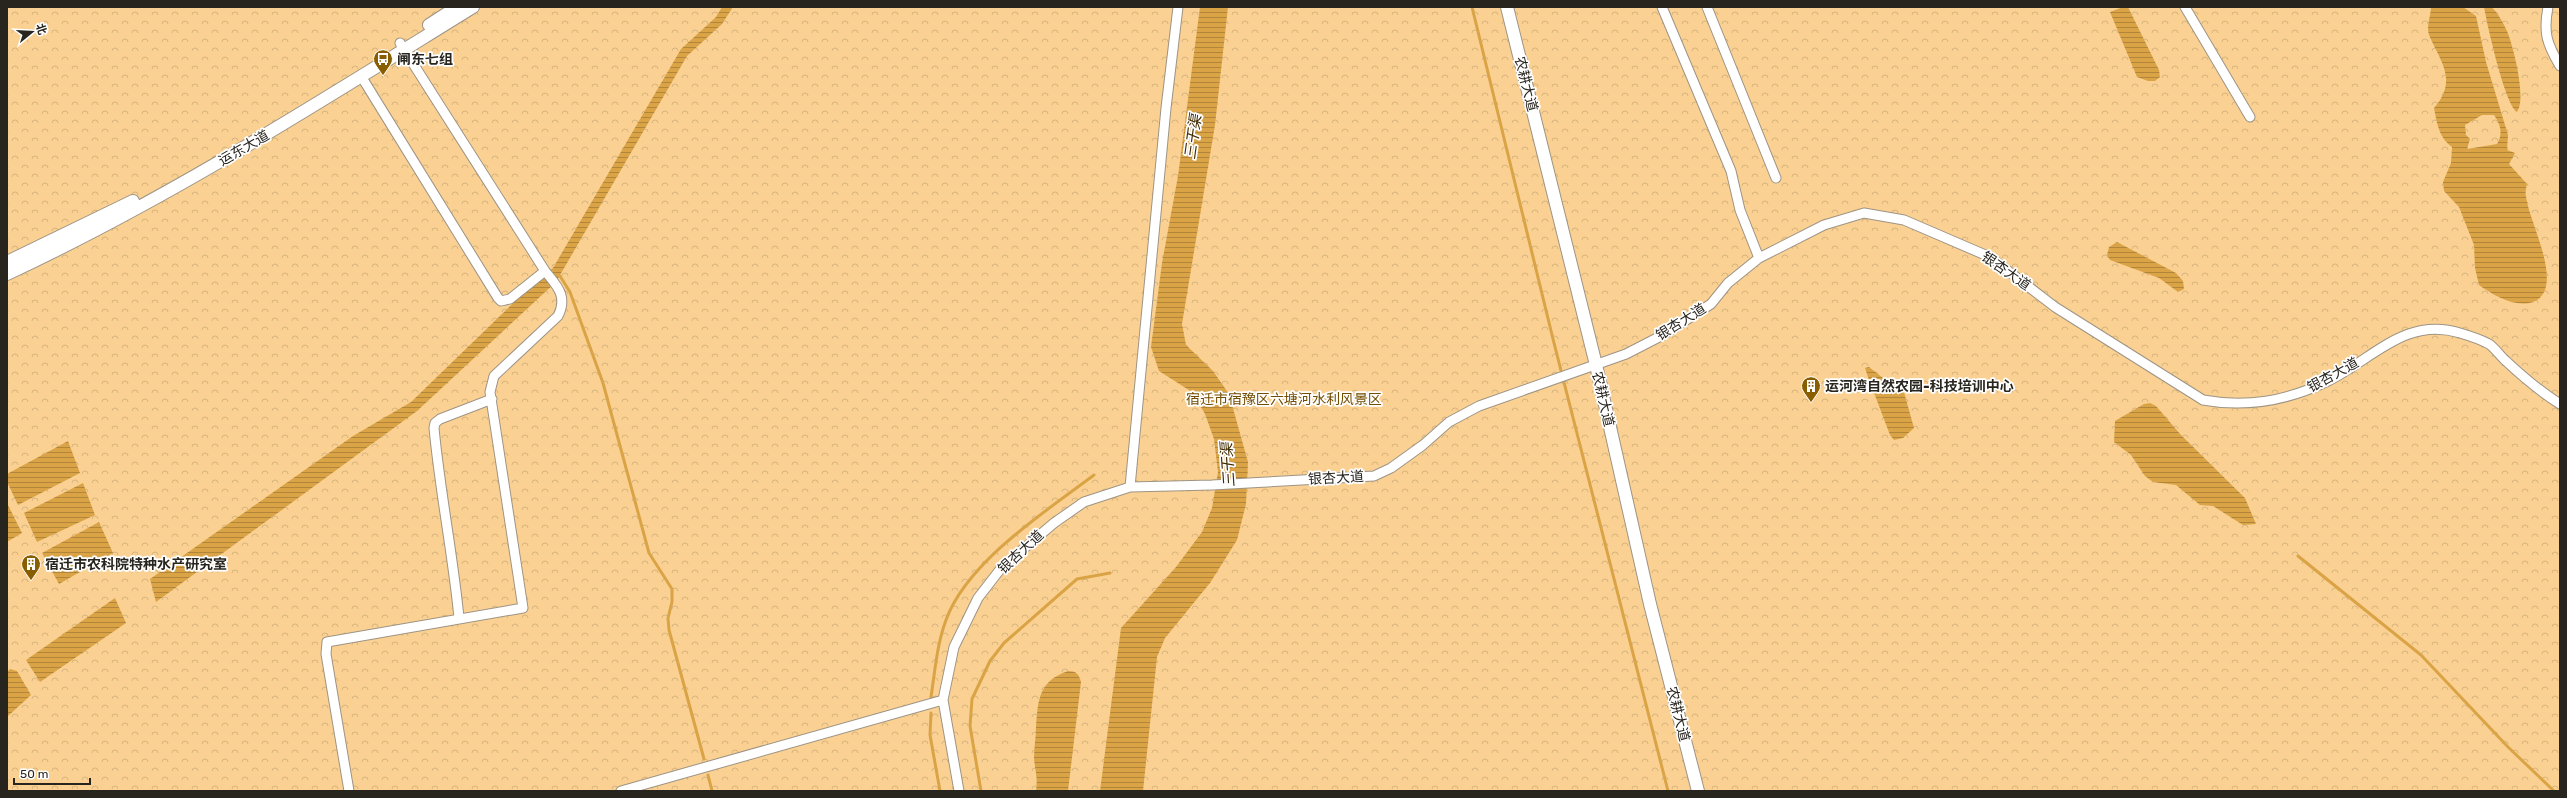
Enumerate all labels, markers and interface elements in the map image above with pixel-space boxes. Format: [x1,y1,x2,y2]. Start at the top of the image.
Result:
north arrow [12,12,52,52]
text: 北 [33,22,49,36]
bus stop icon: 闸东七组 [372,48,394,76]
place label: 闸东七组 [397,51,453,68]
street label: 农耕大道 [1511,55,1541,113]
water label: 三干渠 [1181,111,1205,161]
street label: 运东大道 [216,127,272,169]
street label: 银杏大道 [1978,248,2034,294]
street label: 银杏大道 [1653,300,1709,344]
street label: 银杏大道 [2304,354,2362,396]
street label: 农耕大道 [1588,370,1618,428]
building icon: 运河湾自然农园-科技培训中心 [1800,375,1822,403]
place label: 运河湾自然农园-科技培训中心 [1825,378,2014,395]
park label: 宿迁市宿豫区六塘河水利风景区 [1186,391,1382,408]
water label: 三干渠 [1217,440,1239,488]
street label: 银杏大道 [1308,468,1364,488]
street label: 银杏大道 [995,527,1047,577]
building icon: 宿迁市农科院特种水产研究室 [20,553,42,581]
place label: 宿迁市农科院特种水产研究室 [45,556,227,573]
street label: 农耕大道 [1663,685,1693,743]
scale bar [14,760,90,786]
text: 50 m [20,767,48,781]

